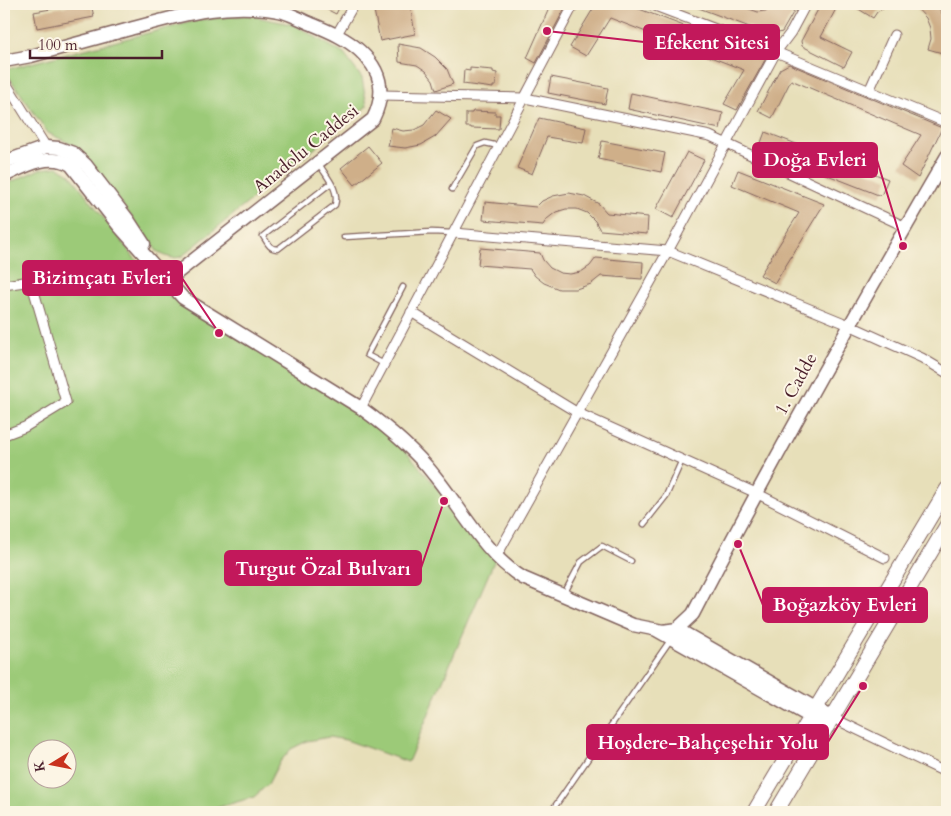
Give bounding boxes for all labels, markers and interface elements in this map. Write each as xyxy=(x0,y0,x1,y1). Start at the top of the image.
callout: Efekent Sitesi xyxy=(644,25,779,59)
scale bar xyxy=(30,28,162,60)
text: Efekent Sitesi xyxy=(655,30,769,56)
text: 100 m xyxy=(38,35,78,55)
street label: Anadolu Caddesi xyxy=(248,99,364,199)
callout: Doğa Evleri xyxy=(753,143,877,177)
text: Doğa Evleri xyxy=(763,147,867,173)
callout: Bizimçatı Evleri xyxy=(23,261,182,295)
text: Bizimçatı Evleri xyxy=(32,265,172,291)
street label: 1. Cadde xyxy=(769,348,823,420)
callout: Turgut Özal Bulvarı xyxy=(225,551,421,585)
text: Turgut Özal Bulvarı xyxy=(235,556,411,582)
callout: Boğazköy Evleri xyxy=(763,588,927,622)
text: Boğazköy Evleri xyxy=(773,592,917,618)
callout: Hoşdere-Bahçeşehir Yolu xyxy=(587,725,828,759)
text: Hoşdere-Bahçeşehir Yolu xyxy=(597,730,819,756)
north arrow xyxy=(28,738,78,788)
text: K xyxy=(29,758,50,773)

